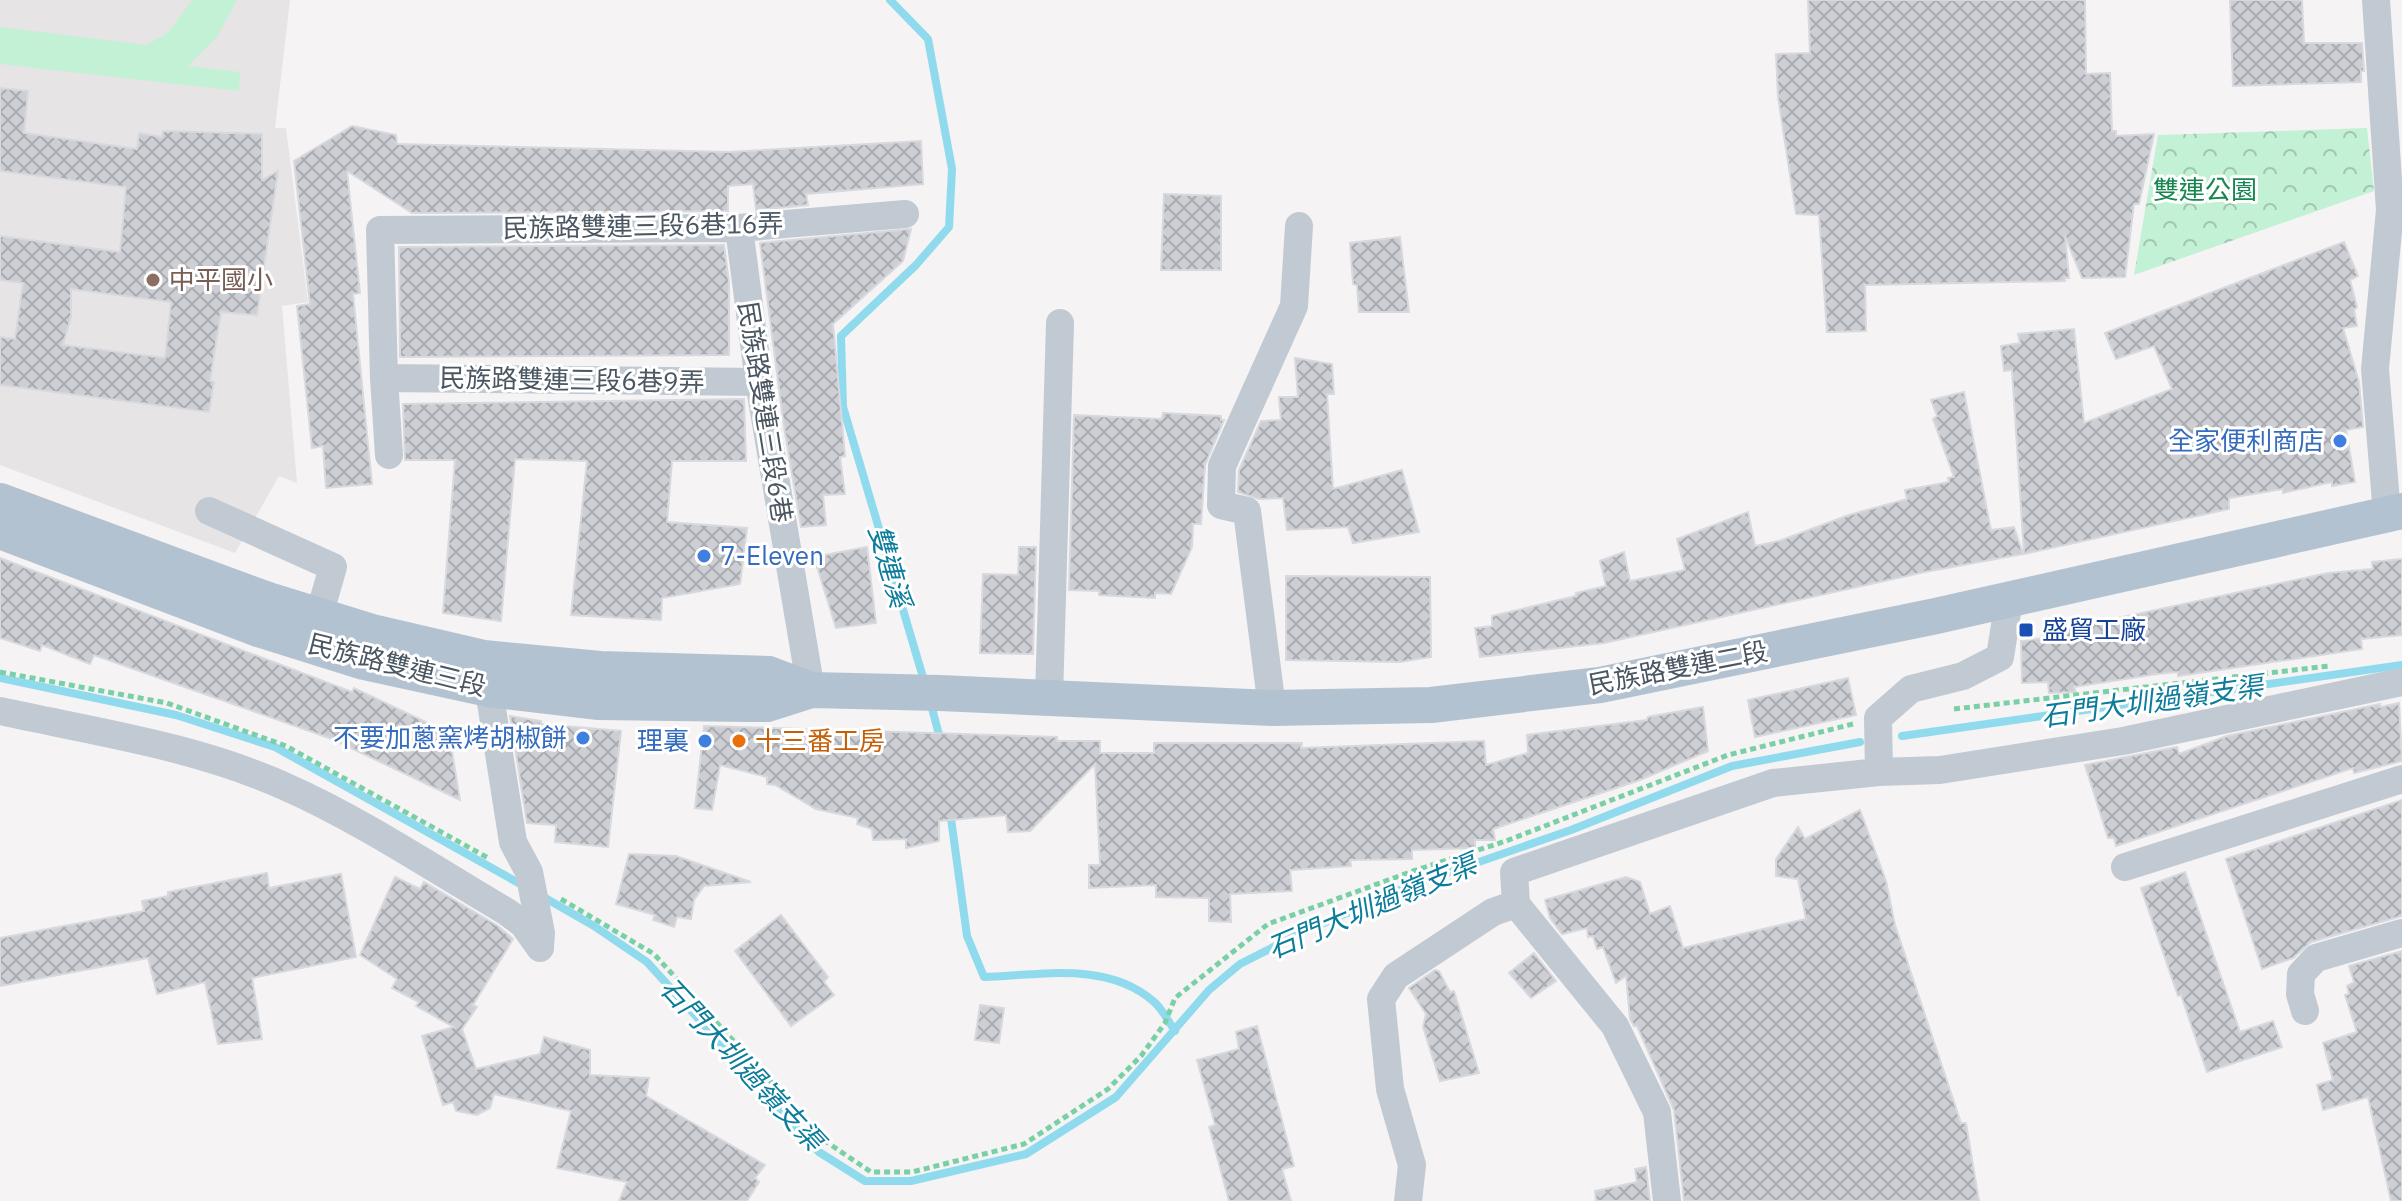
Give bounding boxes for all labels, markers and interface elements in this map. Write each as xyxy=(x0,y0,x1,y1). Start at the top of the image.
park label: 雙連公園 xyxy=(2153,172,2257,206)
street label: 民族路雙連三段6巷16弄 xyxy=(502,206,784,244)
place label: 中平國小 xyxy=(169,262,273,296)
marker: 中平國小 xyxy=(144,271,162,289)
street label: 民族路雙連三段6巷 xyxy=(732,299,800,525)
street label: 民族路雙連三段6巷9弄 xyxy=(439,360,705,398)
place label: 全家便利商店 xyxy=(2168,423,2324,457)
marker: 全家便利商店 xyxy=(2331,432,2349,450)
water label: 雙連溪 xyxy=(861,520,921,615)
place label: 7-Eleven xyxy=(720,538,824,572)
marker: 7-Eleven xyxy=(695,547,713,565)
place label: 盛貿工廠 xyxy=(2042,612,2146,646)
marker: 盛貿工廠 xyxy=(2017,621,2035,639)
street label: 民族路雙連三段 xyxy=(305,626,490,703)
street label: 民族路雙連二段 xyxy=(1585,633,1770,701)
water label: 石門大圳過嶺支渠 xyxy=(2038,666,2269,734)
place label: 不要加蔥窯烤胡椒餅 xyxy=(333,720,567,754)
place label: 理裏 xyxy=(637,723,689,757)
place label: 十三番工房 xyxy=(755,723,885,757)
marker: 不要加蔥窯烤胡椒餅 xyxy=(574,729,592,747)
marker: 理裏 xyxy=(696,732,714,750)
marker: 十三番工房 xyxy=(730,732,748,750)
water label: 石門大圳過嶺支渠 xyxy=(1261,843,1486,966)
water label: 石門大圳過嶺支渠 xyxy=(652,969,835,1161)

